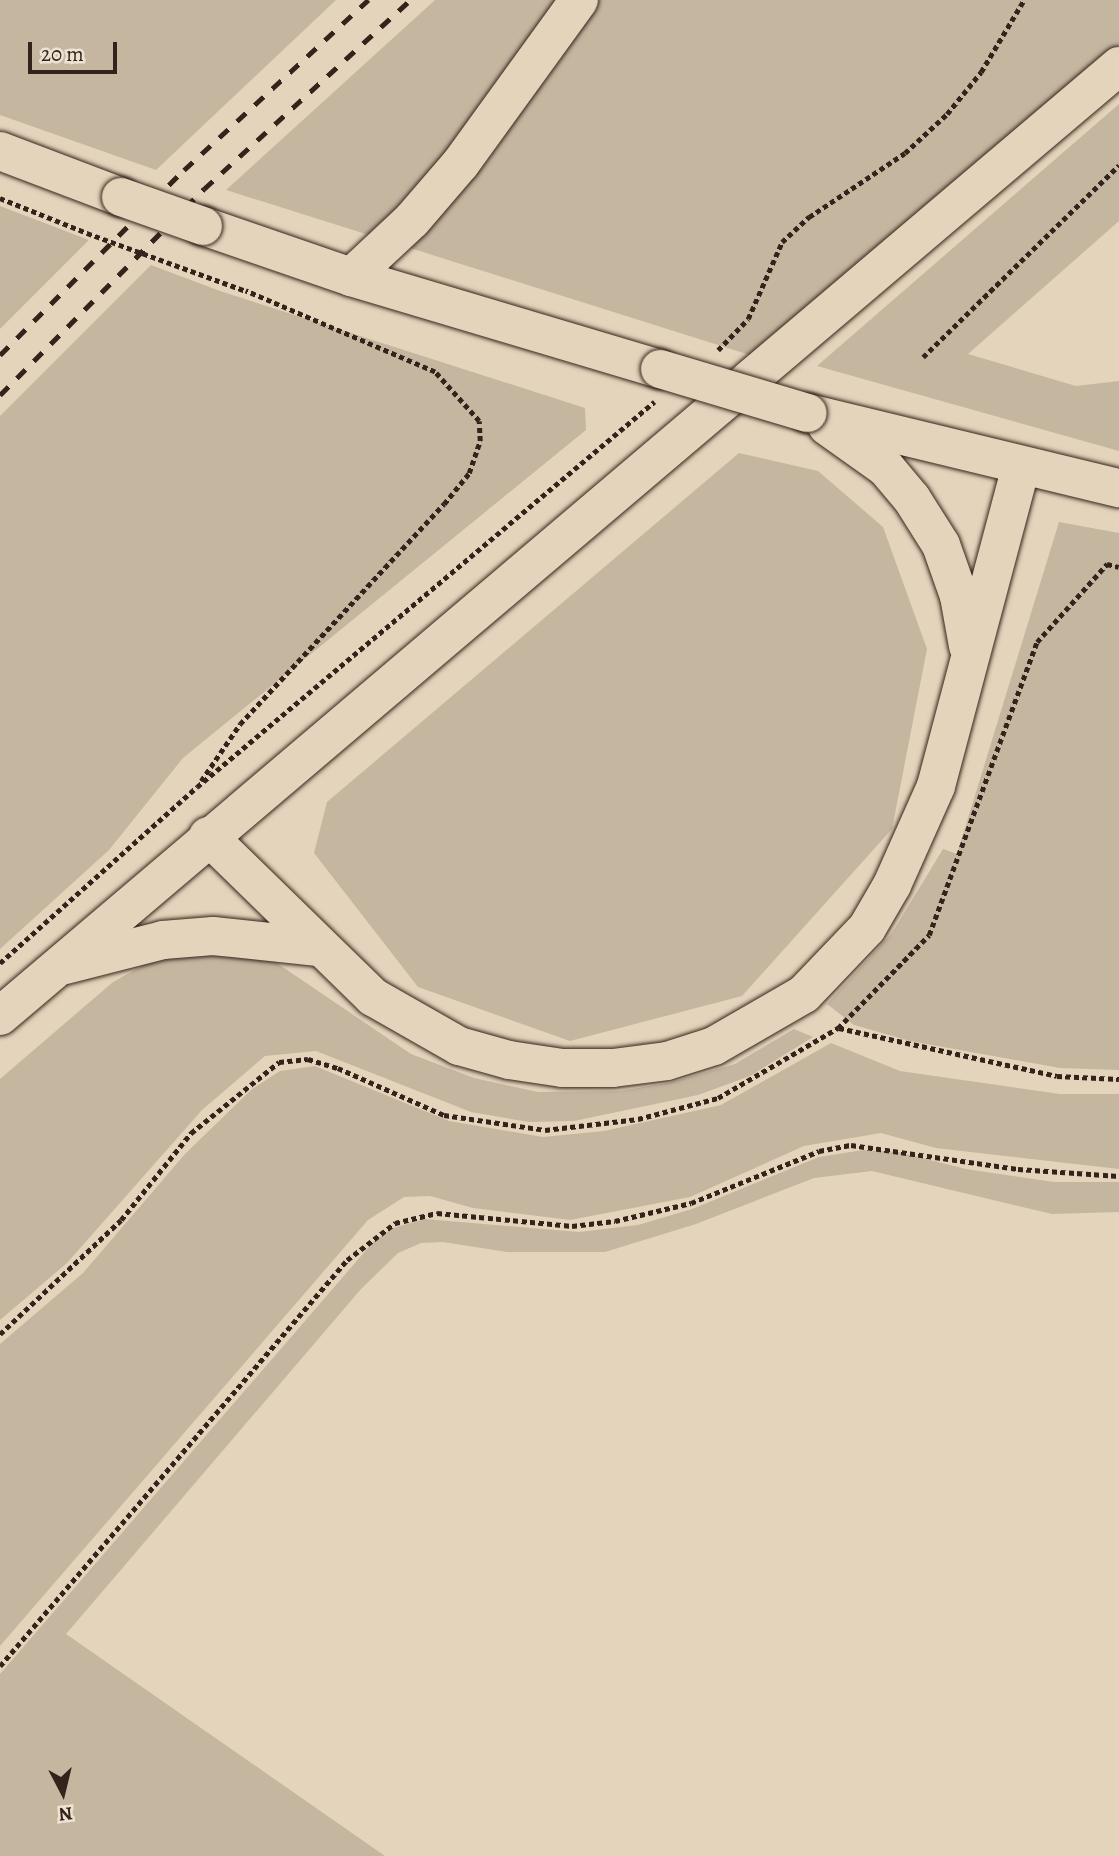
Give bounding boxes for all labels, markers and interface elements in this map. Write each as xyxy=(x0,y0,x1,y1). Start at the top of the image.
scale bar xyxy=(32,28,121,72)
text: 20 m xyxy=(41,40,84,68)
north arrow xyxy=(28,1758,98,1828)
text: N xyxy=(57,1800,74,1828)

